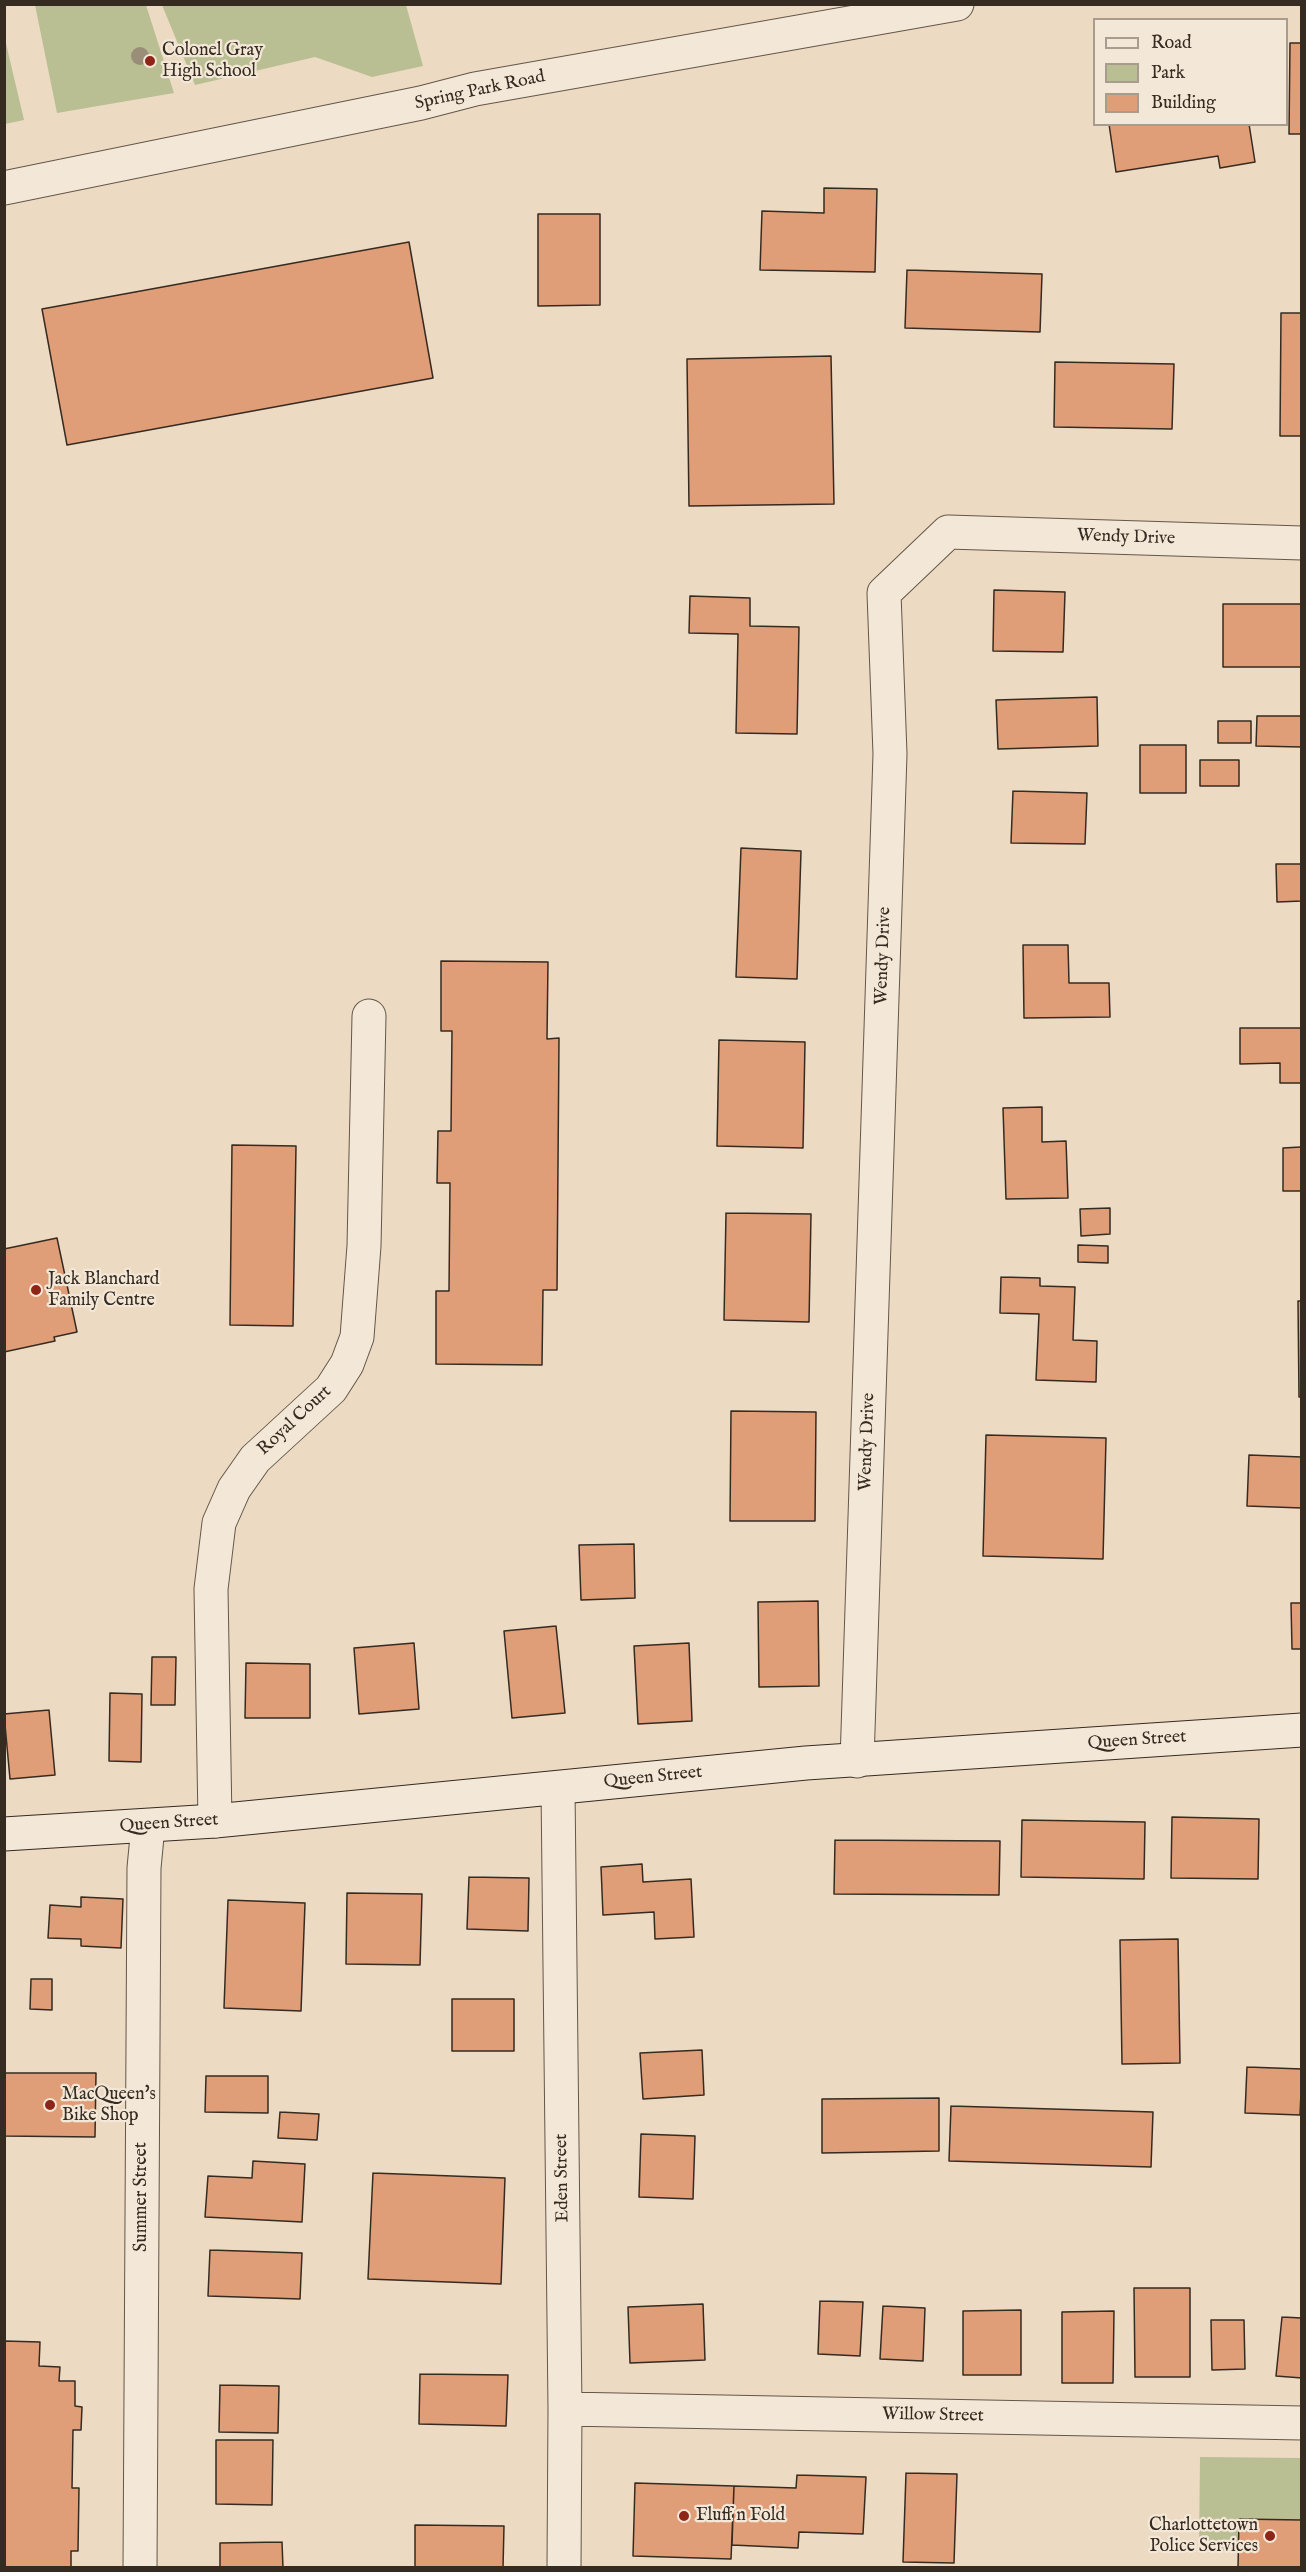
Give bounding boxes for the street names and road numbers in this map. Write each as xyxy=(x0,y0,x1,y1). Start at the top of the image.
street label: Spring Park Road xyxy=(413,67,547,115)
street label: Wendy Drive xyxy=(1076,525,1176,551)
street label: Wendy Drive xyxy=(871,906,897,1006)
street label: Royal Court xyxy=(254,1381,336,1461)
street label: Wendy Drive xyxy=(855,1392,881,1492)
street label: Queen Street xyxy=(1087,1727,1187,1755)
street label: Queen Street xyxy=(603,1762,703,1794)
street label: Queen Street xyxy=(119,1810,219,1838)
street label: Eden Street xyxy=(551,2134,575,2222)
street label: Summer Street xyxy=(131,2142,153,2252)
street label: Willow Street xyxy=(882,2404,984,2428)

